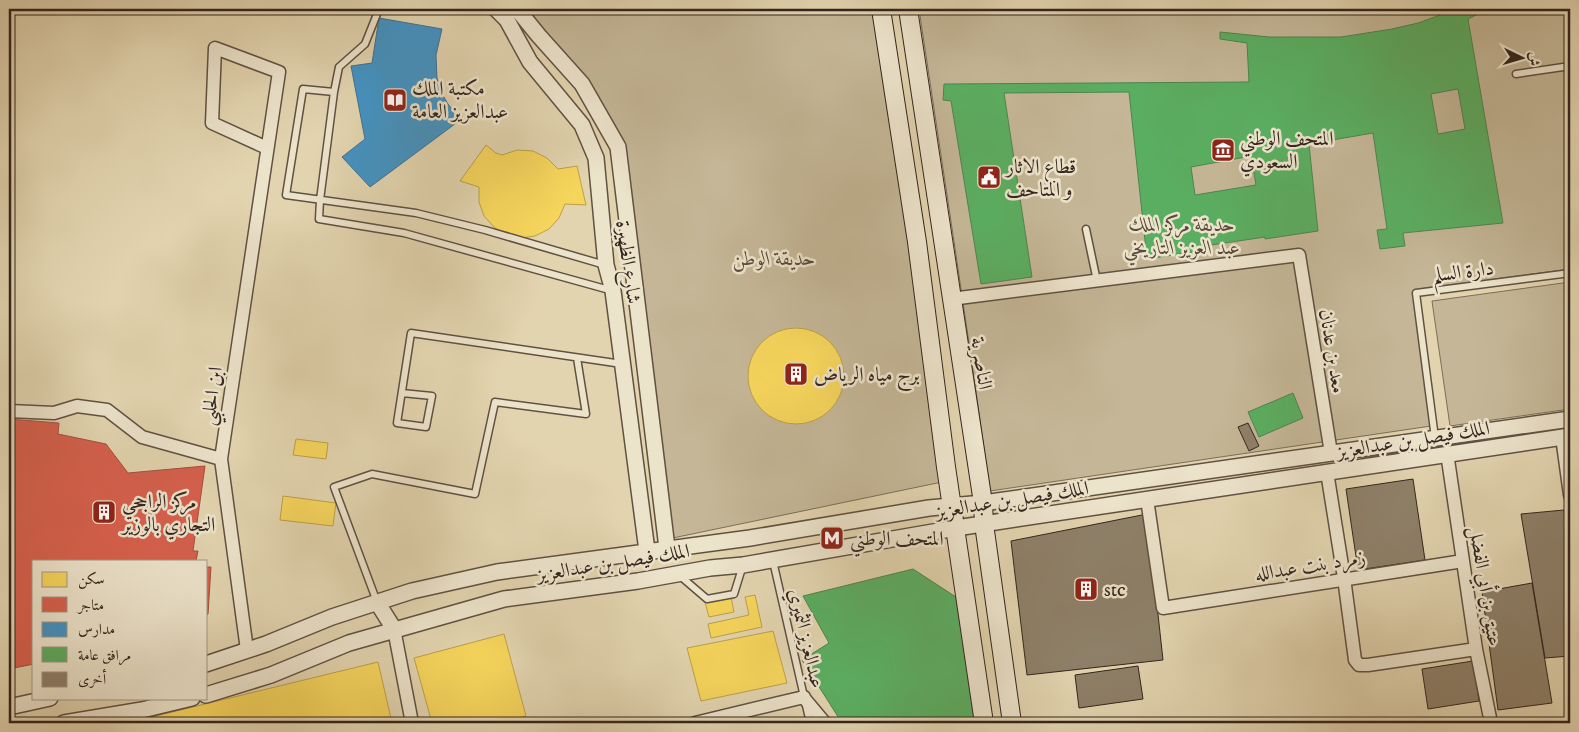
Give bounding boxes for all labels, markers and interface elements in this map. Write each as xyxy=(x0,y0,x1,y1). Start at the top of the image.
north arrow xyxy=(1496,32,1546,82)
text: ش xyxy=(1524,51,1544,67)
place label: مكتبة الملك عبدالعزيز العامة xyxy=(412,77,508,125)
library icon: مكتبة الملك عبدالعزيز العامة xyxy=(382,87,408,113)
place label: المتحف الوطني السعودي xyxy=(1240,127,1334,177)
museum icon: المتحف الوطني السعودي xyxy=(1210,137,1236,163)
place label: قطاع الاثار و المتاحف xyxy=(1004,155,1076,203)
public building icon: قطاع الاثار و المتاحف xyxy=(976,164,1002,190)
park label: حديقة مركز الملك عبد العزيز التاريخي xyxy=(1123,213,1241,266)
street label: شارع الظهيرة xyxy=(605,219,646,306)
park label: حديقة الوطن xyxy=(732,247,816,272)
street label: دارة السلم xyxy=(1431,256,1496,296)
street label: معد بن عدنان xyxy=(1313,307,1351,395)
street label: الناصرية xyxy=(964,335,997,391)
building icon: برج مياه الرياض xyxy=(783,361,809,387)
place label: برج مياه الرياض xyxy=(814,363,920,392)
street label: ابن الحلبي xyxy=(196,365,234,428)
street label: الملك فيصل بن عبدالعزيز xyxy=(1333,416,1492,466)
street label: الملك فيصل بن عبدالعزيز xyxy=(932,476,1091,526)
place label: مركز الراجحي التجاري بالوزير xyxy=(120,490,215,540)
building icon: مركز الراجحي التجاري بالوزير xyxy=(91,499,117,525)
street label: عتيق بن أبي الفضل xyxy=(1461,524,1509,648)
metro station icon: المتحف الوطني xyxy=(819,525,845,551)
place label: المتحف الوطني xyxy=(850,527,944,557)
street label: الملك فيصل بن عبدالعزيز xyxy=(533,539,692,589)
street label: زمرد بنت عبدالله xyxy=(1253,545,1368,588)
legend xyxy=(32,560,208,700)
text: سكن xyxy=(78,570,105,589)
building icon: stc xyxy=(1073,576,1099,602)
place label: stc xyxy=(1104,578,1126,603)
street label: عبدالعزيز الثميري xyxy=(780,586,829,691)
text: متاجر xyxy=(76,596,104,615)
text: مدارس xyxy=(78,620,115,639)
text: مرافق عامة xyxy=(78,646,131,666)
text: أخرى xyxy=(78,668,107,689)

